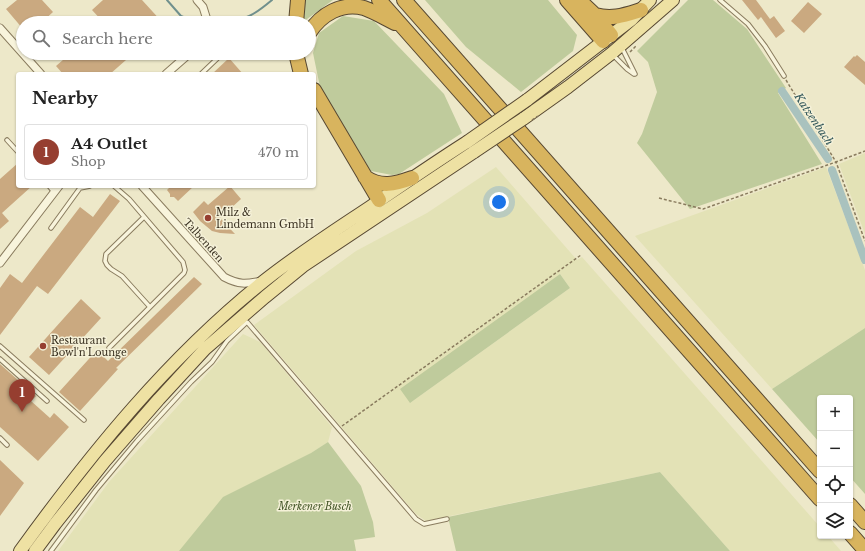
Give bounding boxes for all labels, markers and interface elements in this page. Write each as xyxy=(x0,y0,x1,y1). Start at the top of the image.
search box xyxy=(16,16,316,60)
icon: search xyxy=(30,27,52,49)
text: Search here xyxy=(62,29,153,48)
text: Nearby xyxy=(32,88,98,109)
water label: Katzenbach xyxy=(791,89,837,148)
text: A4 Outlet xyxy=(71,134,147,153)
text: 1 xyxy=(43,144,49,161)
text: 470 m xyxy=(258,144,299,161)
text: Shop xyxy=(71,153,106,170)
your location xyxy=(489,192,509,212)
place label: Milz & Lindemann GmbH xyxy=(216,206,314,231)
marker: Milz & Lindemann GmbH xyxy=(203,213,213,223)
street label: Talbenden xyxy=(181,216,227,265)
place label: Restaurant Bowl'n'Lounge xyxy=(51,334,127,359)
marker: Restaurant Bowl'n'Lounge xyxy=(38,341,48,351)
pin: 1 xyxy=(9,379,35,412)
map controls xyxy=(817,395,853,539)
button: + xyxy=(817,395,853,431)
button: − xyxy=(817,431,853,467)
button: locate xyxy=(817,467,853,503)
park label: Merkener Busch xyxy=(277,500,352,513)
button: layers xyxy=(817,503,853,539)

